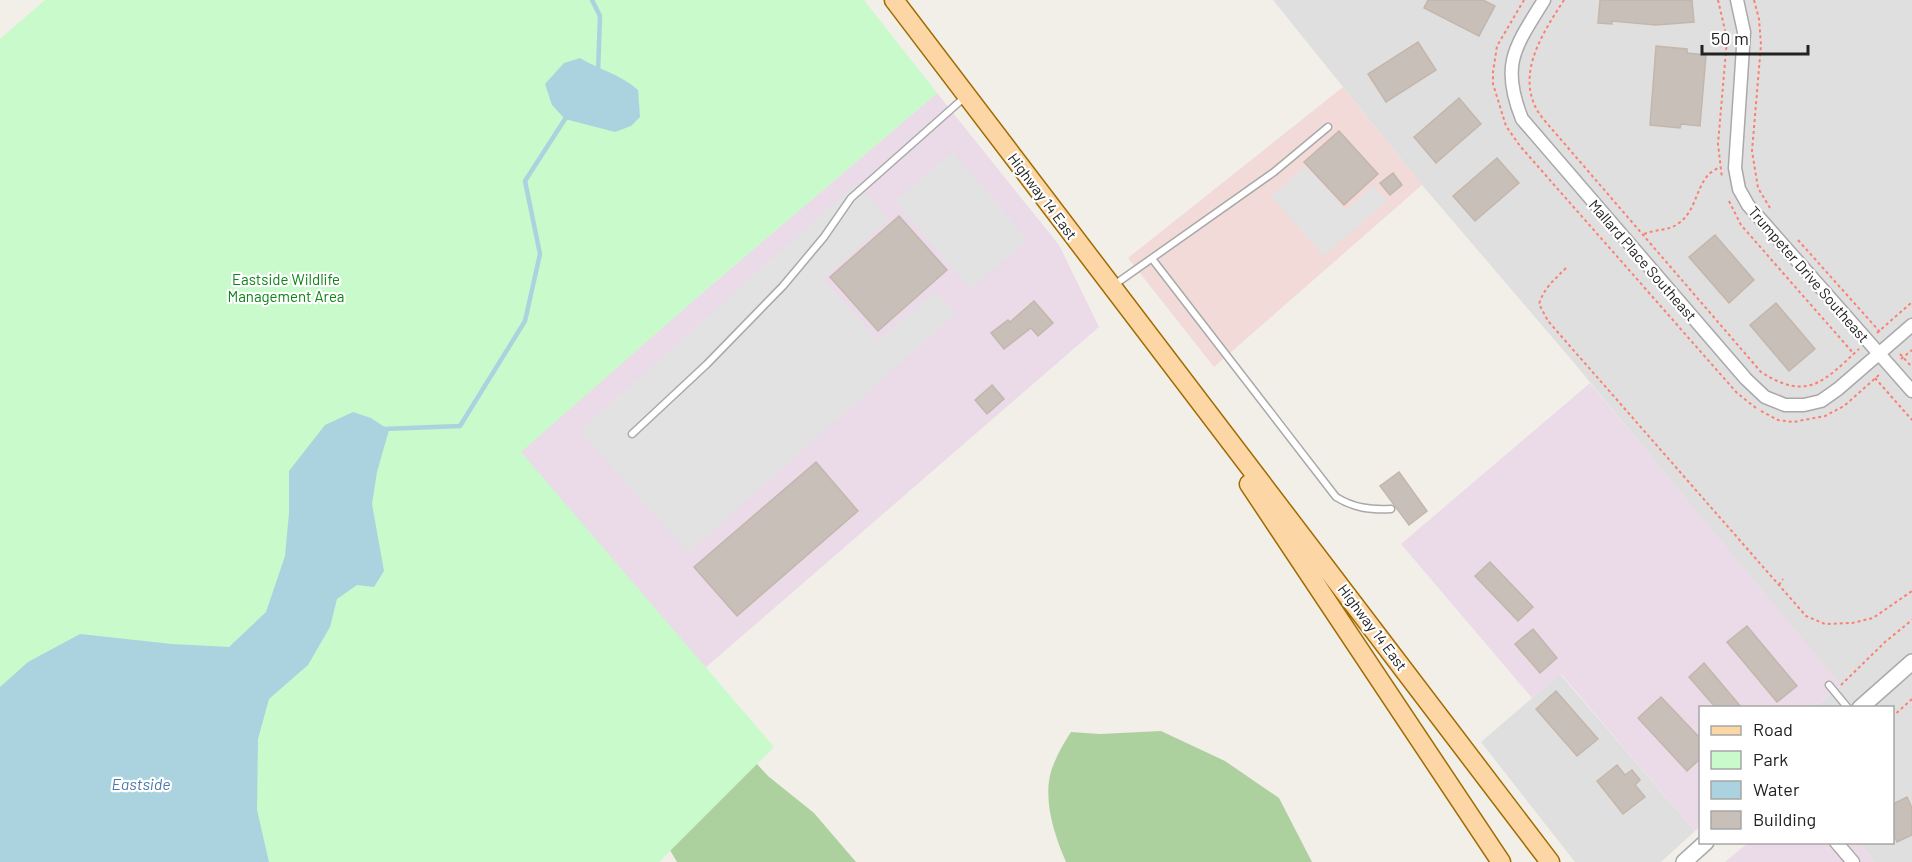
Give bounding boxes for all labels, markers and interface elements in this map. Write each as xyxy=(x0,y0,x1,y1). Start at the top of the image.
scale bar xyxy=(1702,18,1808,56)
text: 50 m xyxy=(1711,27,1749,49)
street label: Highway 14 East xyxy=(1005,149,1081,243)
street label: Mallard Place Southeast xyxy=(1585,196,1701,324)
street label: Trumpeter Drive Southeast xyxy=(1745,202,1873,346)
park label: Eastside Wildlife Management Area xyxy=(227,270,345,305)
street label: Highway 14 East xyxy=(1335,580,1411,674)
legend xyxy=(1699,706,1894,844)
text: Road xyxy=(1753,718,1793,740)
text: Park xyxy=(1753,748,1788,770)
water label: Eastside xyxy=(111,774,171,793)
text: Water xyxy=(1753,778,1800,800)
text: Building xyxy=(1753,808,1816,830)

